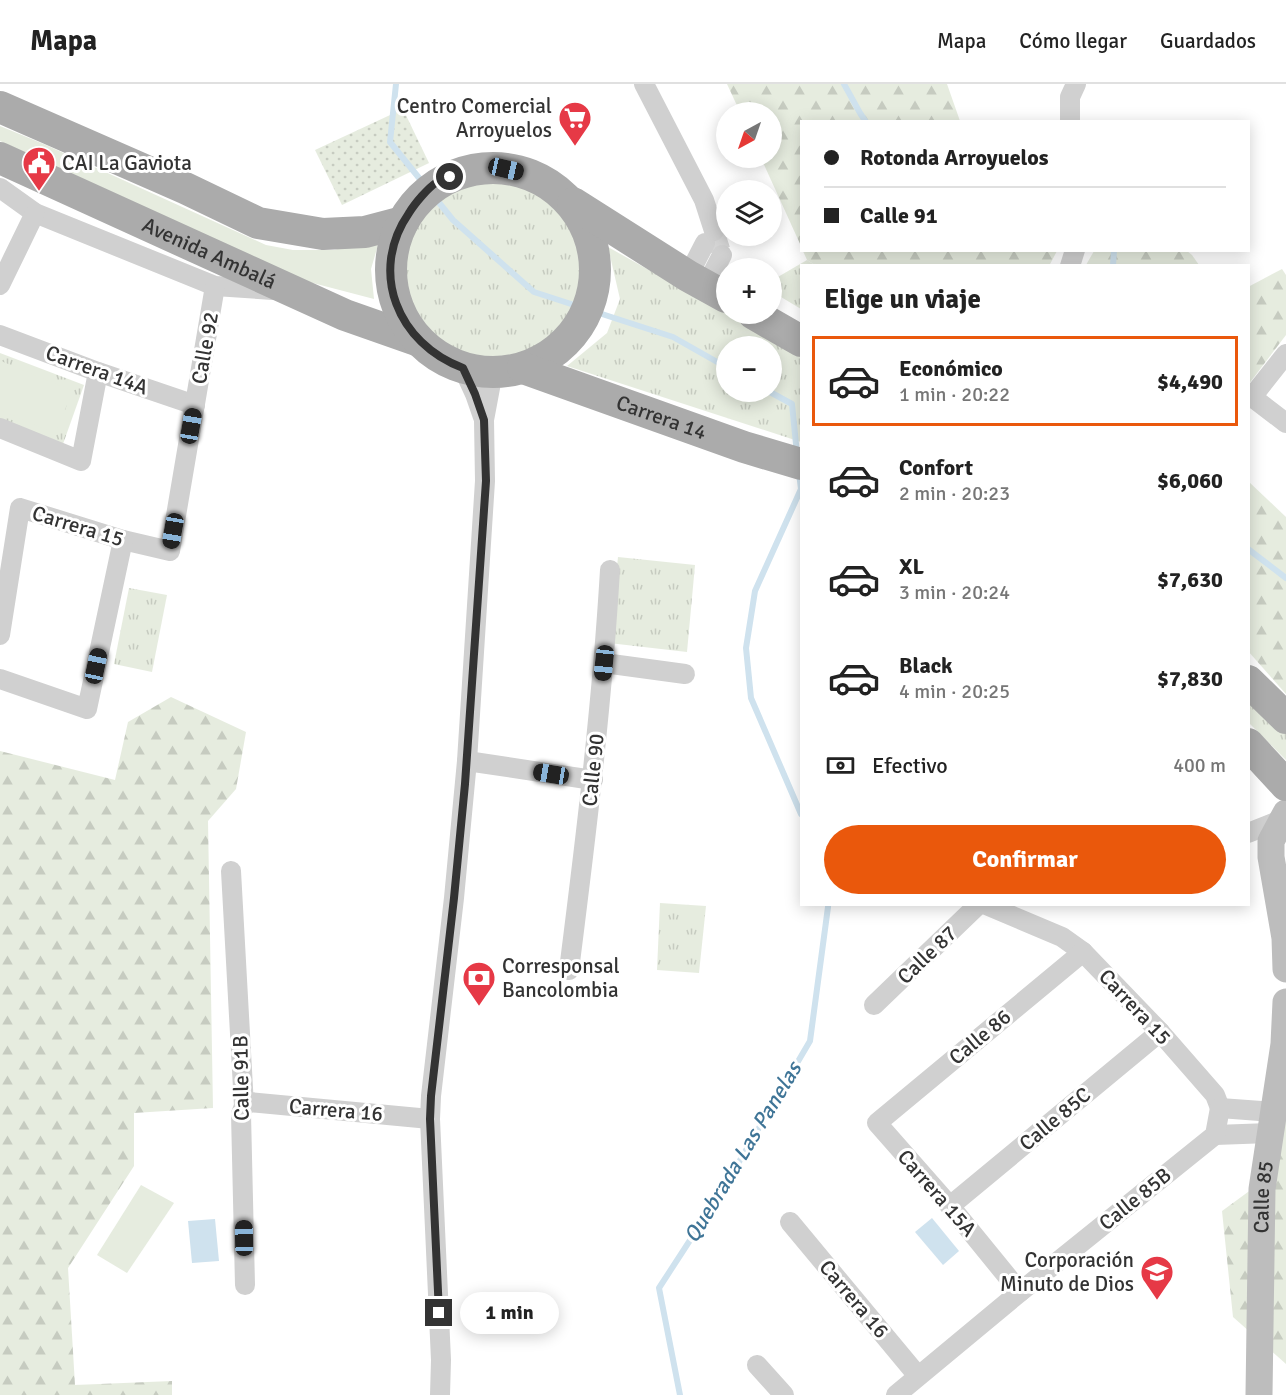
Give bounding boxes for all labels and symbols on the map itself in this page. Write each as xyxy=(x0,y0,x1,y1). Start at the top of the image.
place label: Centro Comercial Arroyuelos xyxy=(397,93,552,143)
supermarket icon: Centro Comercial Arroyuelos xyxy=(557,100,593,147)
north arrow xyxy=(716,102,782,168)
public building icon: CAI La Gaviota xyxy=(21,145,57,192)
place label: CAI La Gaviota xyxy=(62,150,192,176)
car xyxy=(486,156,526,182)
route start xyxy=(436,163,463,190)
street label: Avenida Ambalá xyxy=(138,212,280,295)
street label: Calle 92 xyxy=(186,310,224,386)
street label: Carrera 14A xyxy=(42,339,152,401)
street label: Carrera 14 xyxy=(613,389,710,446)
car xyxy=(179,407,203,445)
street label: Carrera 15 xyxy=(29,500,127,552)
car xyxy=(161,512,185,550)
car xyxy=(593,644,615,682)
car xyxy=(83,647,109,685)
street label: Calle 90 xyxy=(576,732,610,808)
car xyxy=(532,762,570,786)
street label: Calle 87 xyxy=(892,920,962,990)
place label: Corresponsal Bancolombia xyxy=(502,953,620,1003)
bank icon: Corresponsal Bancolombia xyxy=(461,960,497,1007)
street label: Carrera 15 xyxy=(1093,964,1177,1050)
street label: Calle 86 xyxy=(944,1004,1016,1070)
street label: Calle 91B xyxy=(227,1035,255,1121)
water label: Quebrada Las Panelas xyxy=(678,1055,808,1247)
street label: Calle 85C xyxy=(1014,1082,1096,1156)
street label: Carrera 16 xyxy=(288,1093,384,1127)
street label: Carrera 15A xyxy=(892,1144,982,1242)
street label: Calle 85 xyxy=(1248,1159,1279,1234)
street label: Calle 85B xyxy=(1094,1162,1176,1236)
car xyxy=(235,1220,253,1256)
place label: Corporación Minuto de Dios xyxy=(1000,1247,1134,1297)
school or university icon: Corporación Minuto de Dios xyxy=(1139,1254,1175,1301)
street label: Carrera 16 xyxy=(814,1255,894,1343)
callout: 1 min xyxy=(460,1292,559,1334)
route end xyxy=(425,1299,452,1326)

